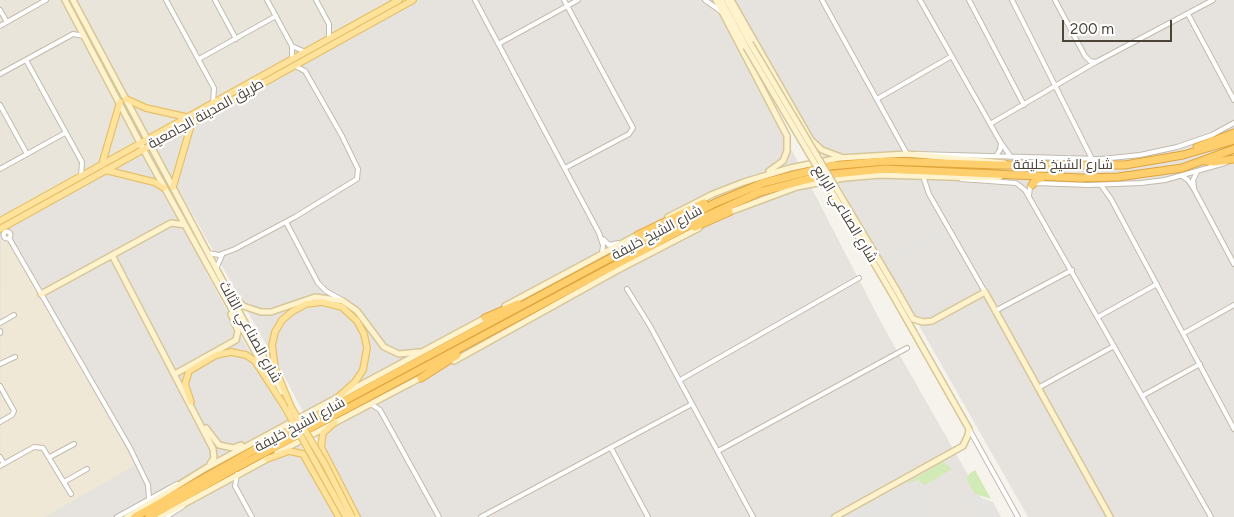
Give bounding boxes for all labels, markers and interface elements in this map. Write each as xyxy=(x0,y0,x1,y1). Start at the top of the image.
scale bar xyxy=(1064,10,1174,42)
text: 200 m xyxy=(1070,20,1114,38)
street label: طريق المدينة الجامعية xyxy=(145,75,267,153)
street label: شارع الشيخ خليفة xyxy=(1013,157,1113,173)
street label: شارع الصناعي الرابع xyxy=(809,162,881,266)
street label: شارع الشيخ خليفة xyxy=(609,202,705,264)
street label: شارع الصناعي الثالث xyxy=(215,278,285,386)
street label: شارع الشيخ خليفة xyxy=(252,394,348,456)

